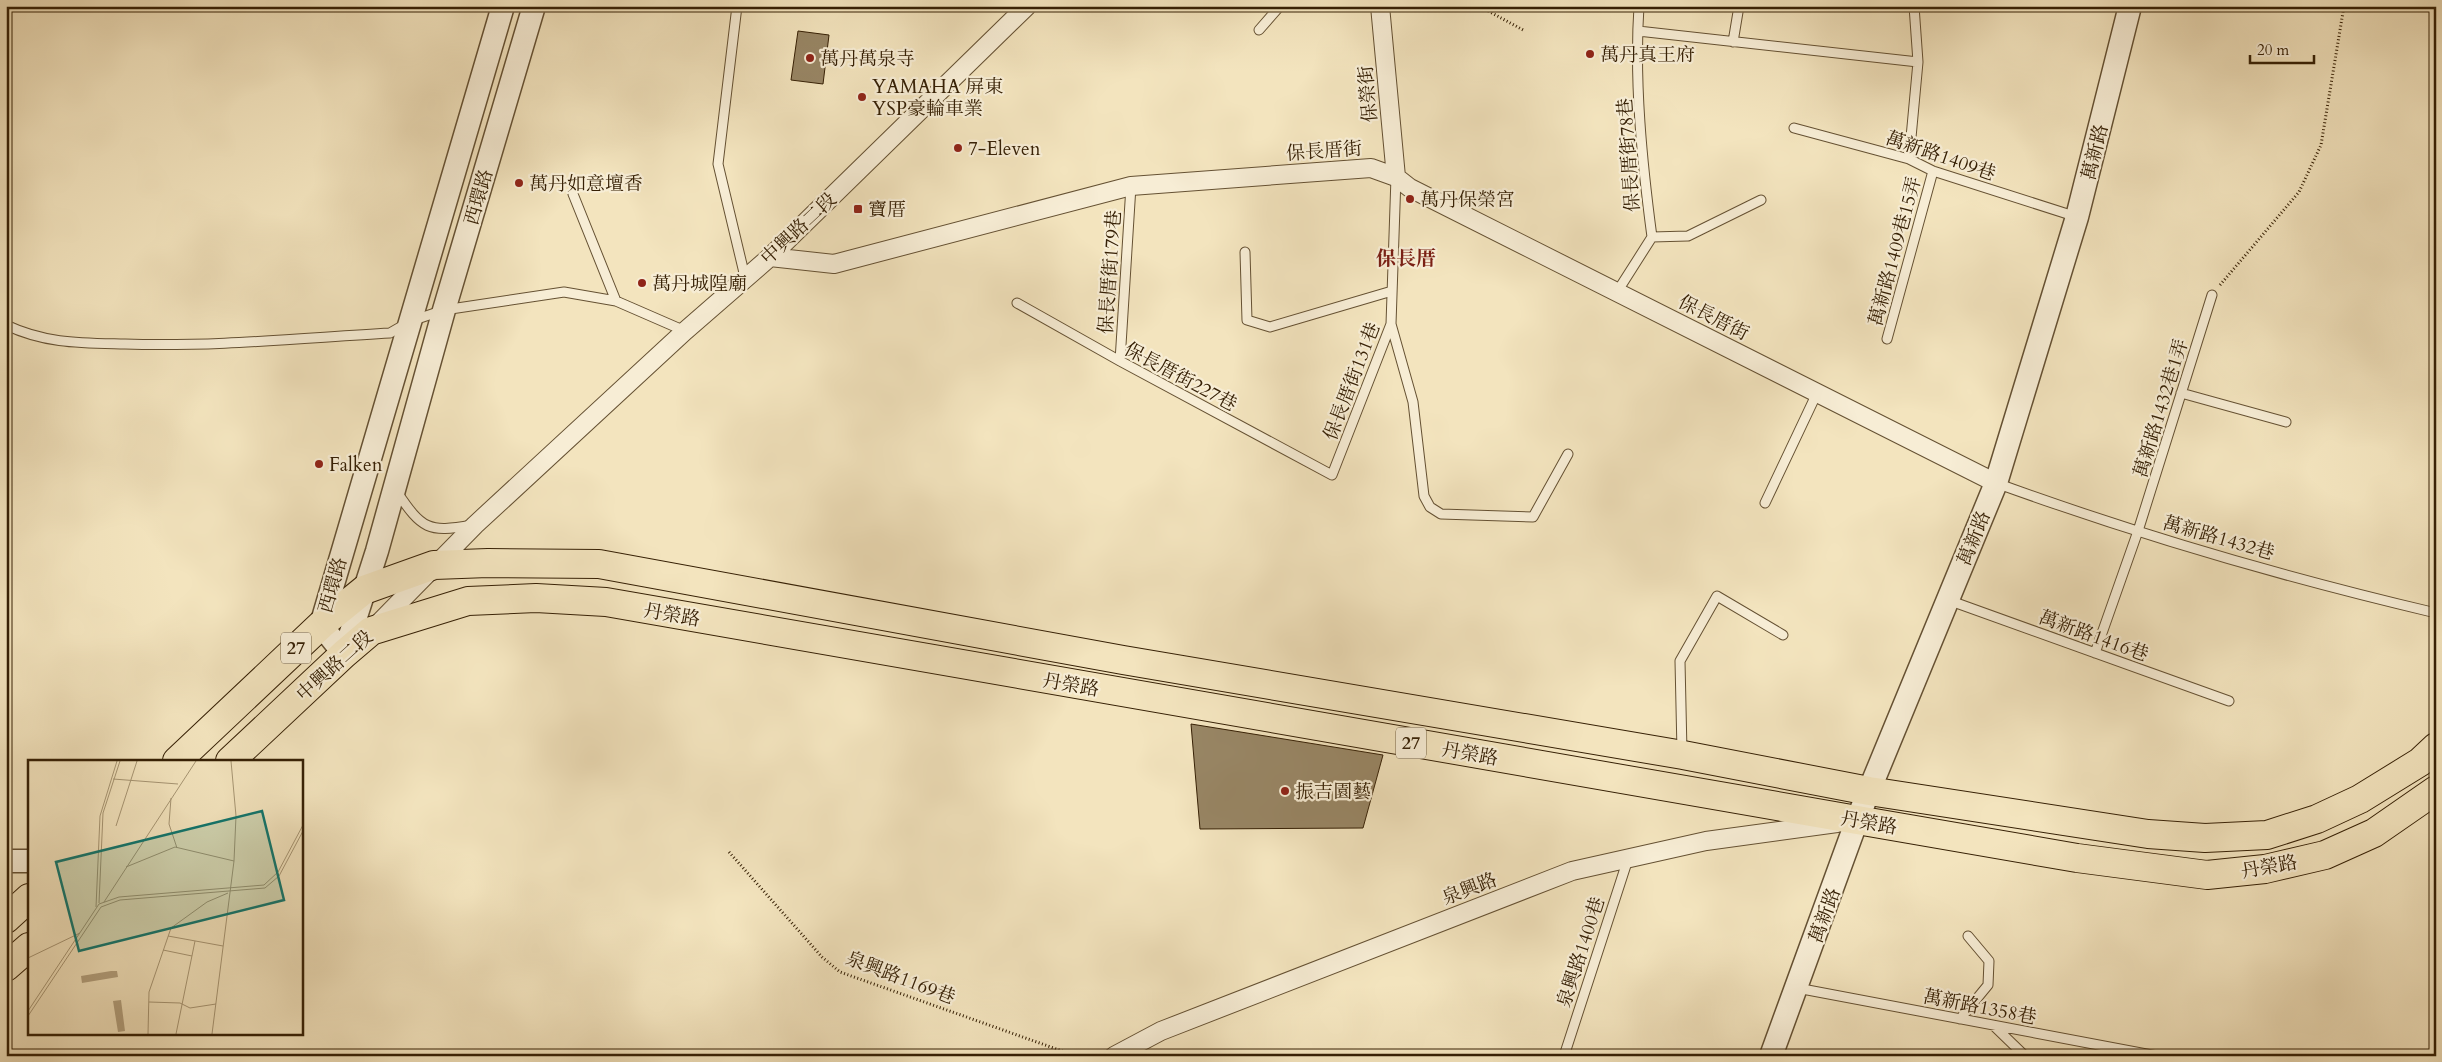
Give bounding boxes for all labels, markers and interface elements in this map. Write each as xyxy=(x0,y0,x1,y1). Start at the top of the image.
scale bar xyxy=(2250,32,2313,64)
text: 20 m xyxy=(2257,40,2289,60)
place label: 萬丹真王府 xyxy=(1600,42,1695,68)
place label: 萬丹萬泉寺 xyxy=(820,46,915,72)
marker: 萬丹真王府 xyxy=(1584,48,1596,60)
marker: 萬丹萬泉寺 xyxy=(804,52,816,64)
street label: 保榮街 xyxy=(1353,64,1383,123)
place label: YAMAHA 屏東 YSP豪輪車業 xyxy=(872,74,1004,122)
marker: YAMAHA 屏東 YSP豪輪車業 xyxy=(856,91,868,103)
street label: 保長厝街78巷 xyxy=(1612,97,1646,213)
street label: 萬新路 xyxy=(2075,121,2114,183)
street label: 萬新路1409巷 xyxy=(1882,125,1999,187)
street label: 保長厝街 xyxy=(1285,135,1363,167)
place label: 7-Eleven xyxy=(968,136,1041,162)
marker: 7-Eleven xyxy=(952,142,964,154)
street label: 西環路 xyxy=(459,166,499,228)
place label: 萬丹如意壇香 xyxy=(529,171,643,197)
street label: 萬新路1409巷15弄 xyxy=(1863,174,1927,329)
marker: 萬丹如意壇香 xyxy=(513,177,525,189)
street label: 中興路二段 xyxy=(755,187,842,271)
place label: 萬丹保榮宮 xyxy=(1420,187,1515,213)
marker: 萬丹保榮宮 xyxy=(1404,193,1416,205)
place label: 寶厝 xyxy=(868,197,906,223)
marker: 寶厝 xyxy=(852,203,864,215)
street label: 保長厝街179巷 xyxy=(1093,209,1127,335)
district label: 保長厝 xyxy=(1376,245,1436,272)
place label: 萬丹城隍廟 xyxy=(652,271,747,297)
marker: 萬丹城隍廟 xyxy=(636,277,648,289)
street label: 保長厝街 xyxy=(1674,289,1753,347)
street label: 保長厝街131巷 xyxy=(1318,319,1386,444)
street label: 保長厝街227巷 xyxy=(1120,336,1241,418)
street label: 萬新路1432巷1弄 xyxy=(2128,336,2194,481)
place label: Falken xyxy=(329,452,383,478)
marker: Falken xyxy=(313,458,325,470)
street label: 萬新路 xyxy=(1951,507,1997,570)
street label: 萬新路1432巷 xyxy=(2160,510,2278,566)
street label: 西環路 xyxy=(313,554,353,616)
street label: 丹榮路 xyxy=(641,597,702,633)
street label: 萬新路1416巷 xyxy=(2035,604,2152,668)
street label: 中興路二段 xyxy=(291,624,379,707)
road number: 27 xyxy=(281,632,311,664)
street label: 丹榮路 xyxy=(1040,667,1101,703)
road number: 27 xyxy=(1396,728,1426,758)
street label: 丹榮路 xyxy=(1439,736,1500,772)
inset map xyxy=(28,760,302,1034)
place label: 振吉園藝 xyxy=(1295,779,1371,805)
marker: 振吉園藝 xyxy=(1279,785,1291,797)
street label: 丹榮路 xyxy=(1838,805,1899,841)
street label: 丹榮路 xyxy=(2239,849,2300,885)
street label: 泉興路 xyxy=(1438,867,1501,911)
street label: 萬新路 xyxy=(1803,884,1847,947)
street label: 泉興路1400巷 xyxy=(1551,894,1611,1011)
street label: 泉興路1169巷 xyxy=(842,945,959,1011)
street label: 萬新路1358巷 xyxy=(1921,983,2039,1031)

